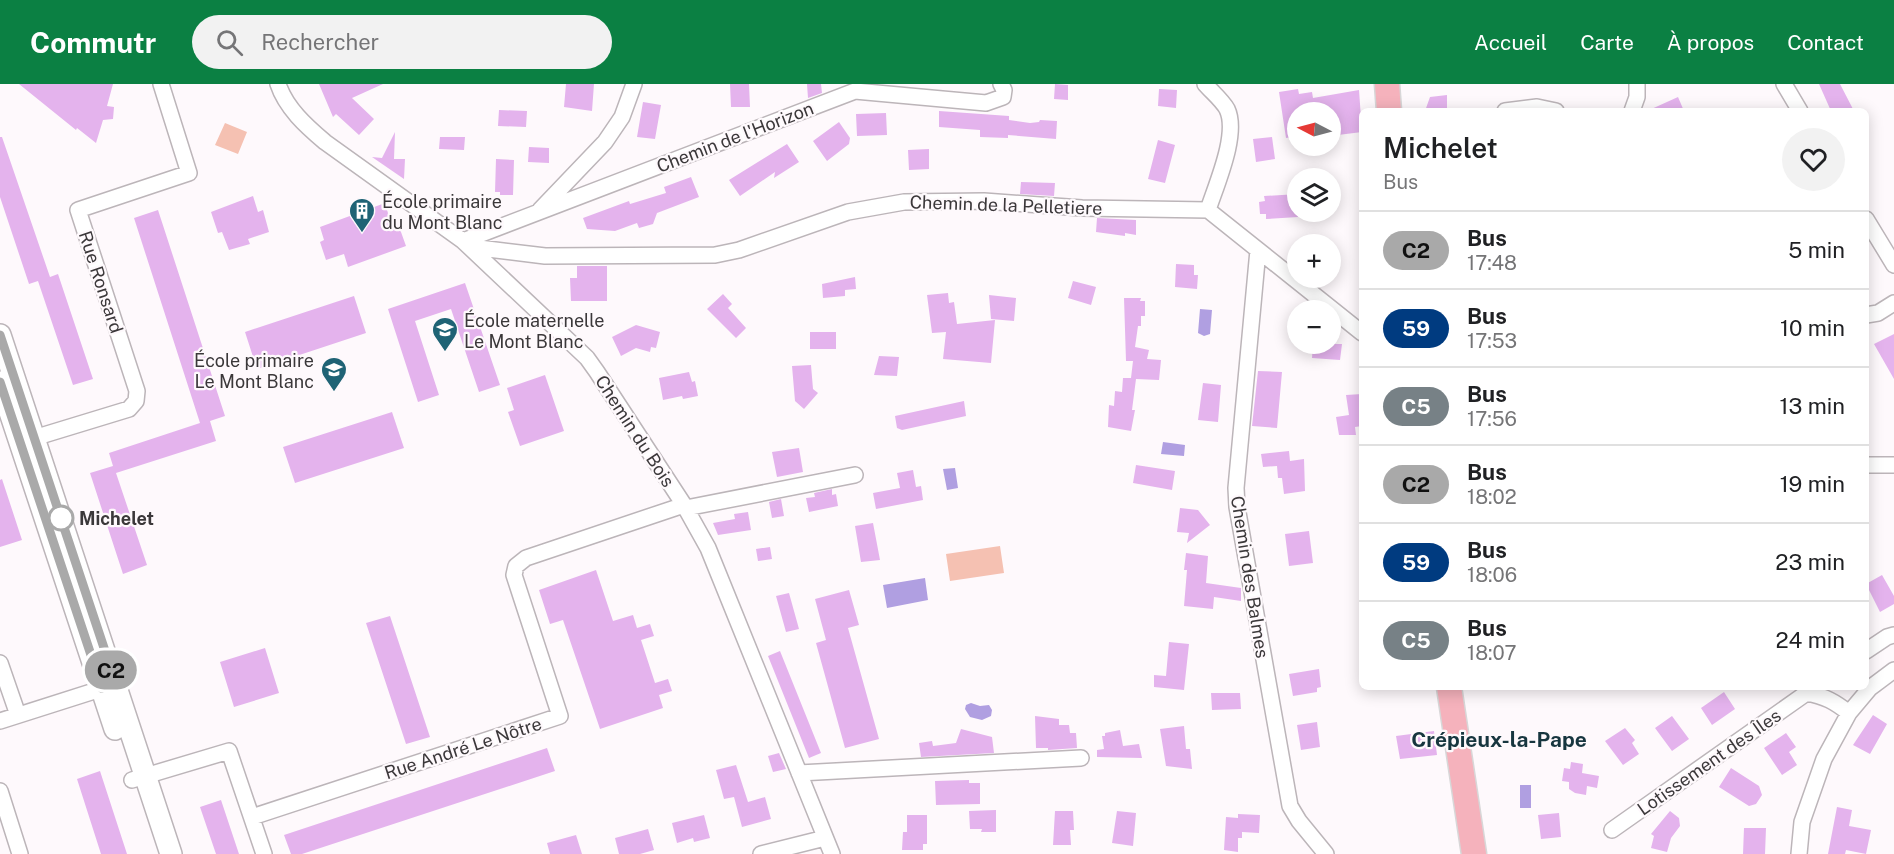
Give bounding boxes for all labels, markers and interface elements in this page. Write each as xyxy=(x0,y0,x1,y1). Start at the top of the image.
search box xyxy=(192,15,612,69)
text: Commutr xyxy=(30,26,156,59)
icon: search xyxy=(213,26,246,59)
text: Rechercher xyxy=(261,29,379,55)
text: Accueil xyxy=(1474,30,1547,55)
text: Carte xyxy=(1580,30,1634,55)
text: À propos xyxy=(1667,30,1754,55)
text: Contact xyxy=(1787,30,1864,55)
street label: Chemin de l'Horizon xyxy=(654,97,816,177)
north arrow xyxy=(1287,102,1341,156)
map controls xyxy=(1287,102,1341,354)
button: heart xyxy=(1782,128,1845,191)
text: Michelet xyxy=(1383,131,1498,164)
button: layers xyxy=(1287,168,1341,222)
text: Bus xyxy=(1383,170,1418,194)
place label: École primaire du Mont Blanc xyxy=(382,190,503,233)
street label: Chemin de la Pelletiere xyxy=(909,191,1103,219)
building icon: École primaire du Mont Blanc xyxy=(347,196,377,234)
text: Bus xyxy=(1467,225,1507,251)
street label: Rue Ronsard xyxy=(75,228,127,336)
button: + xyxy=(1287,234,1341,288)
text: 5 min xyxy=(1788,237,1845,263)
text: C2 xyxy=(1402,238,1430,263)
text: 17:48 xyxy=(1467,251,1517,275)
button: − xyxy=(1287,300,1341,354)
text: Bus xyxy=(1467,303,1507,329)
place label: École maternelle Le Mont Blanc xyxy=(464,309,604,352)
school or university icon: École maternelle Le Mont Blanc xyxy=(430,315,460,353)
text: 10 min xyxy=(1780,315,1845,341)
text: 59 xyxy=(1402,316,1430,341)
text: 17:53 xyxy=(1467,329,1517,353)
place label: École primaire Le Mont Blanc xyxy=(194,349,314,392)
school or university icon: École primaire Le Mont Blanc xyxy=(319,355,349,393)
street label: Chemin du Bois xyxy=(591,371,679,491)
text: Bus xyxy=(1467,381,1507,407)
text: 13 min xyxy=(1780,393,1845,419)
text: C5 xyxy=(1401,394,1431,419)
text: 17:56 xyxy=(1467,407,1517,431)
text: Bus xyxy=(1467,459,1507,485)
text: 19 min xyxy=(1780,471,1845,497)
text: C2 xyxy=(1402,472,1430,497)
text: 18:02 xyxy=(1467,485,1517,509)
street label: Chemin des Balmes xyxy=(1227,494,1273,660)
marker: Michelet xyxy=(48,505,74,531)
place label: Michelet xyxy=(79,508,154,529)
text: Bus xyxy=(1467,537,1507,563)
text: 23 min xyxy=(1775,549,1845,575)
text: 59 xyxy=(1402,550,1430,575)
text: 18:06 xyxy=(1467,563,1517,587)
text: Bus xyxy=(1467,615,1507,641)
text: 24 min xyxy=(1775,627,1845,653)
text: C5 xyxy=(1401,628,1431,653)
text: 18:07 xyxy=(1467,641,1516,665)
line badge: C2 xyxy=(84,650,138,690)
text: C2 xyxy=(97,658,125,683)
street label: Lotissement des Îles xyxy=(1633,705,1785,819)
street label: Rue André Le Nôtre xyxy=(382,713,544,783)
district label: Crépieux-la-Pape xyxy=(1411,727,1587,752)

